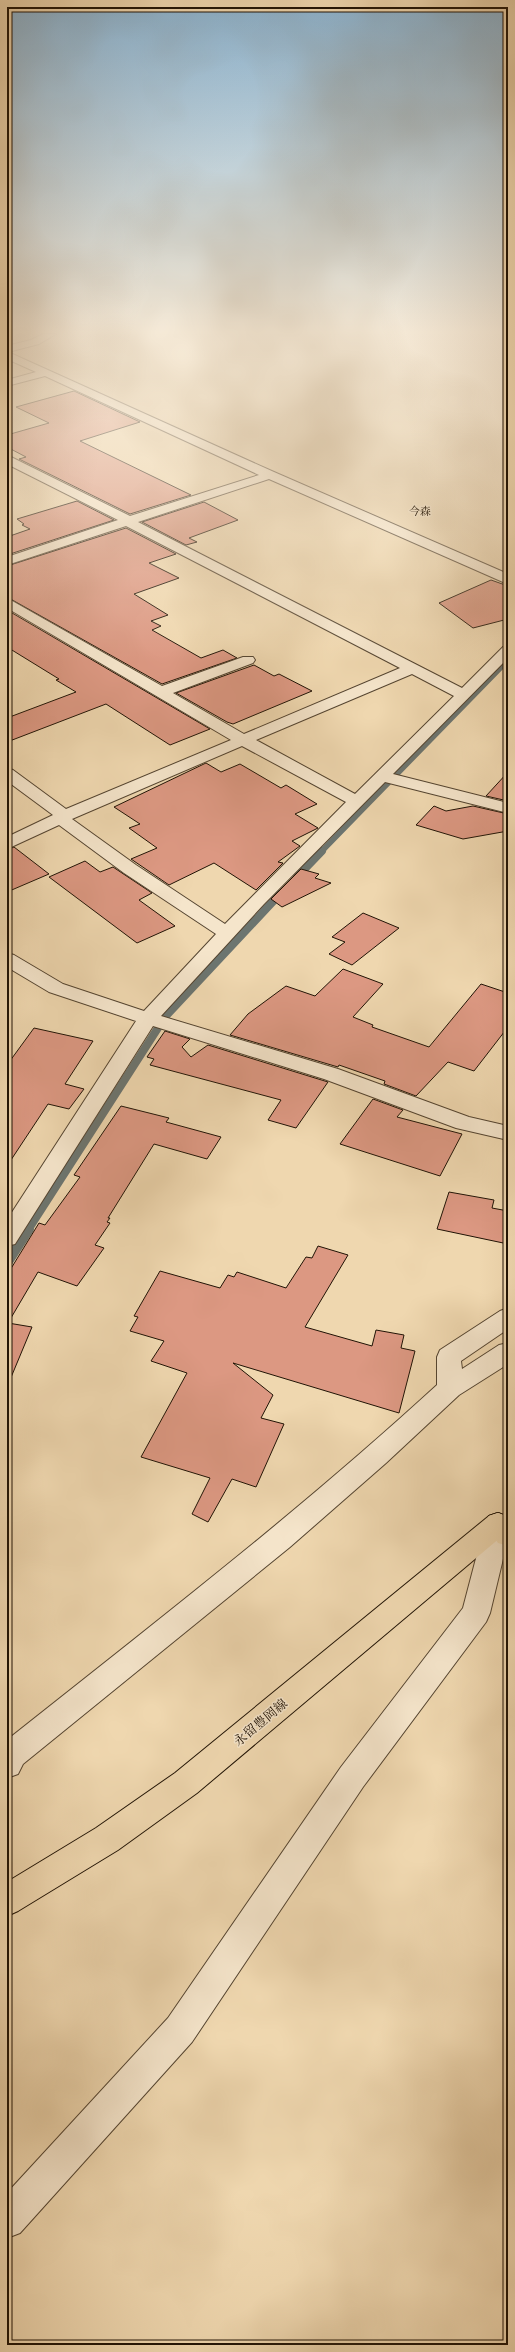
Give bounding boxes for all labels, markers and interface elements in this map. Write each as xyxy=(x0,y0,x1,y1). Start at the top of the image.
district label: 今森 xyxy=(409,504,431,519)
street label: 永留豊岡線 xyxy=(230,1695,291,1750)

